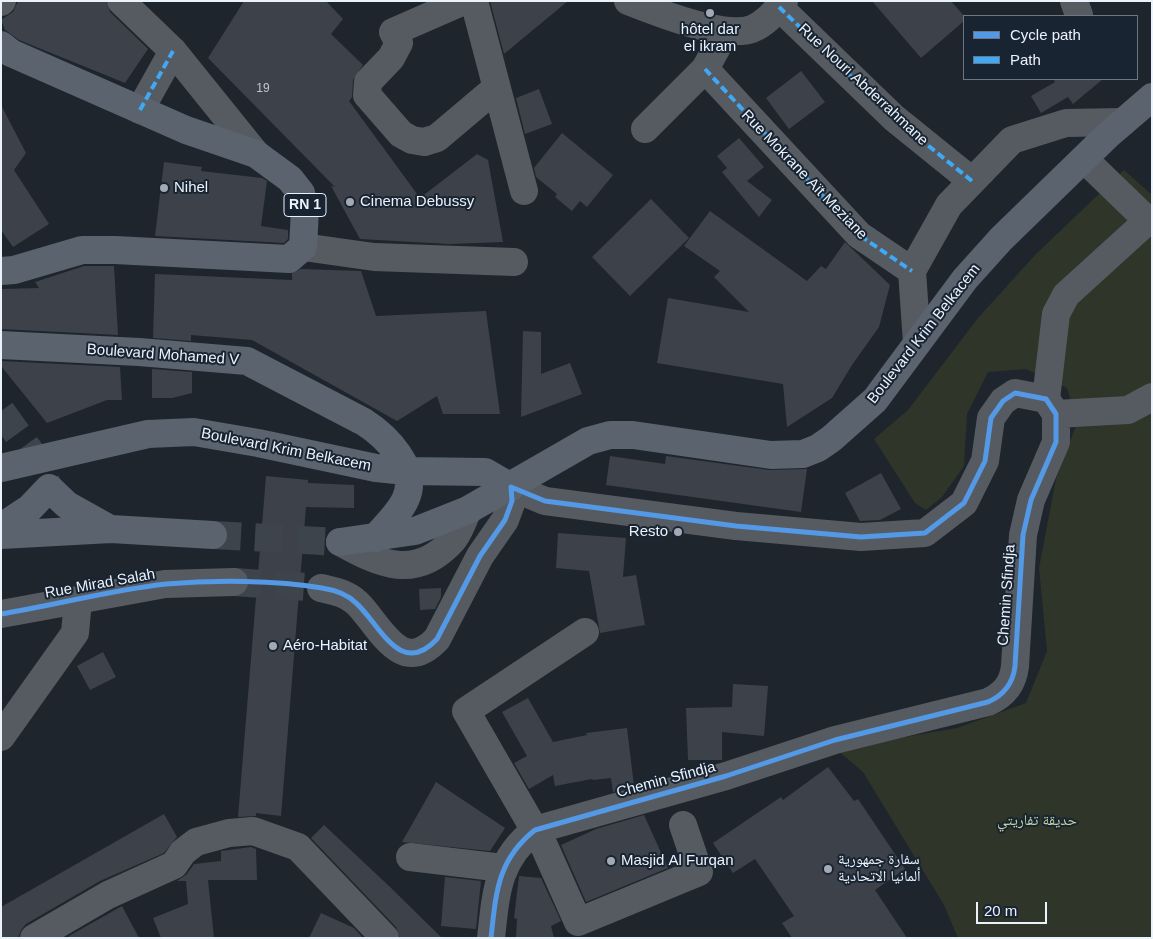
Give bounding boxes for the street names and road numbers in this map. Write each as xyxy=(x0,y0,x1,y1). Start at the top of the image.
street label: Rue Nouri Abderrahmane xyxy=(794,20,932,150)
street label: Rue Mokrane Aït Meziane xyxy=(737,106,871,244)
road number: RN 1 xyxy=(284,194,326,216)
street label: Boulevard Krim Belkacem xyxy=(864,260,984,408)
street label: Boulevard Mohamed V xyxy=(86,341,240,369)
street label: Boulevard Krim Belkacem xyxy=(200,425,372,475)
street label: Chemin Sfindja xyxy=(994,544,1020,646)
street label: Rue Mirad Salah xyxy=(43,565,157,603)
street label: Chemin Sfindja xyxy=(615,758,717,802)

